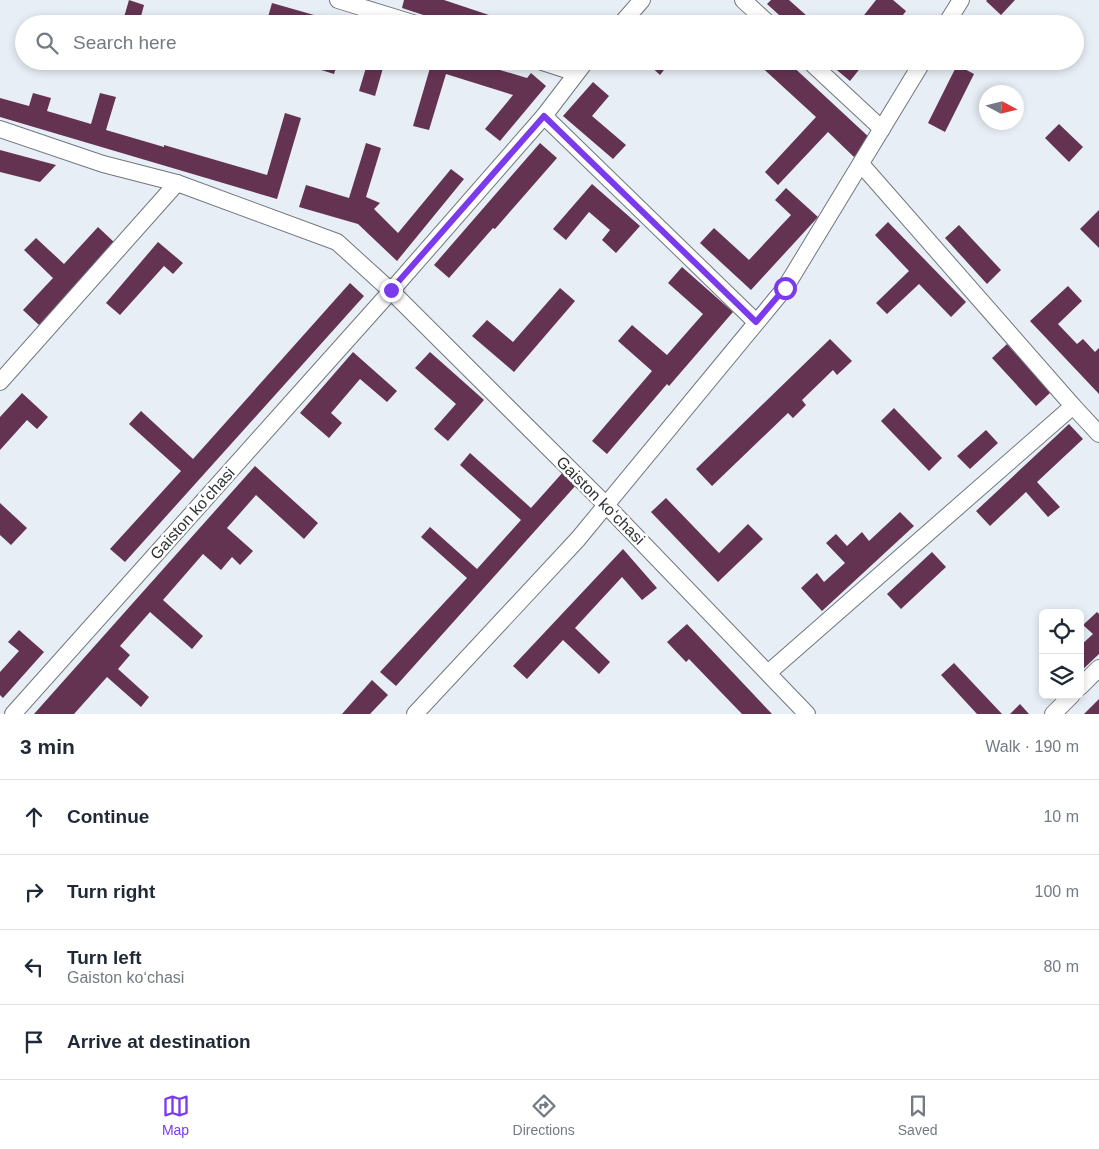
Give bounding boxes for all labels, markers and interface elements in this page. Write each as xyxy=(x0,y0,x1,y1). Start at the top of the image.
search box xyxy=(15,15,1084,70)
icon: search xyxy=(33,29,61,57)
text: Search here xyxy=(73,32,177,53)
north arrow xyxy=(979,85,1024,130)
route start xyxy=(774,277,797,300)
route end xyxy=(380,279,403,302)
street label: Gaiston koʻchasi xyxy=(553,453,648,548)
street label: Gaiston koʻchasi xyxy=(147,464,238,563)
map controls xyxy=(1039,609,1084,699)
button: locate xyxy=(1039,609,1084,654)
button: layers xyxy=(1039,654,1084,699)
text: 3 min xyxy=(20,735,75,758)
text: Walk · 190 m xyxy=(985,738,1079,755)
icon: ahead xyxy=(20,803,48,831)
text: Continue xyxy=(67,806,149,827)
text: 10 m xyxy=(1043,808,1079,825)
icon: right xyxy=(20,878,48,906)
text: Turn right xyxy=(67,881,155,902)
text: 100 m xyxy=(1035,883,1079,900)
text: Turn left xyxy=(67,947,142,968)
icon: left xyxy=(20,953,48,981)
text: 80 m xyxy=(1043,958,1079,975)
text: Gaiston koʻchasi xyxy=(67,969,184,986)
icon: arrive xyxy=(20,1028,48,1056)
text: Arrive at destination xyxy=(67,1031,251,1052)
tab: Map xyxy=(162,1092,190,1138)
tab: Directions xyxy=(513,1092,575,1138)
tab: Saved xyxy=(898,1092,937,1138)

